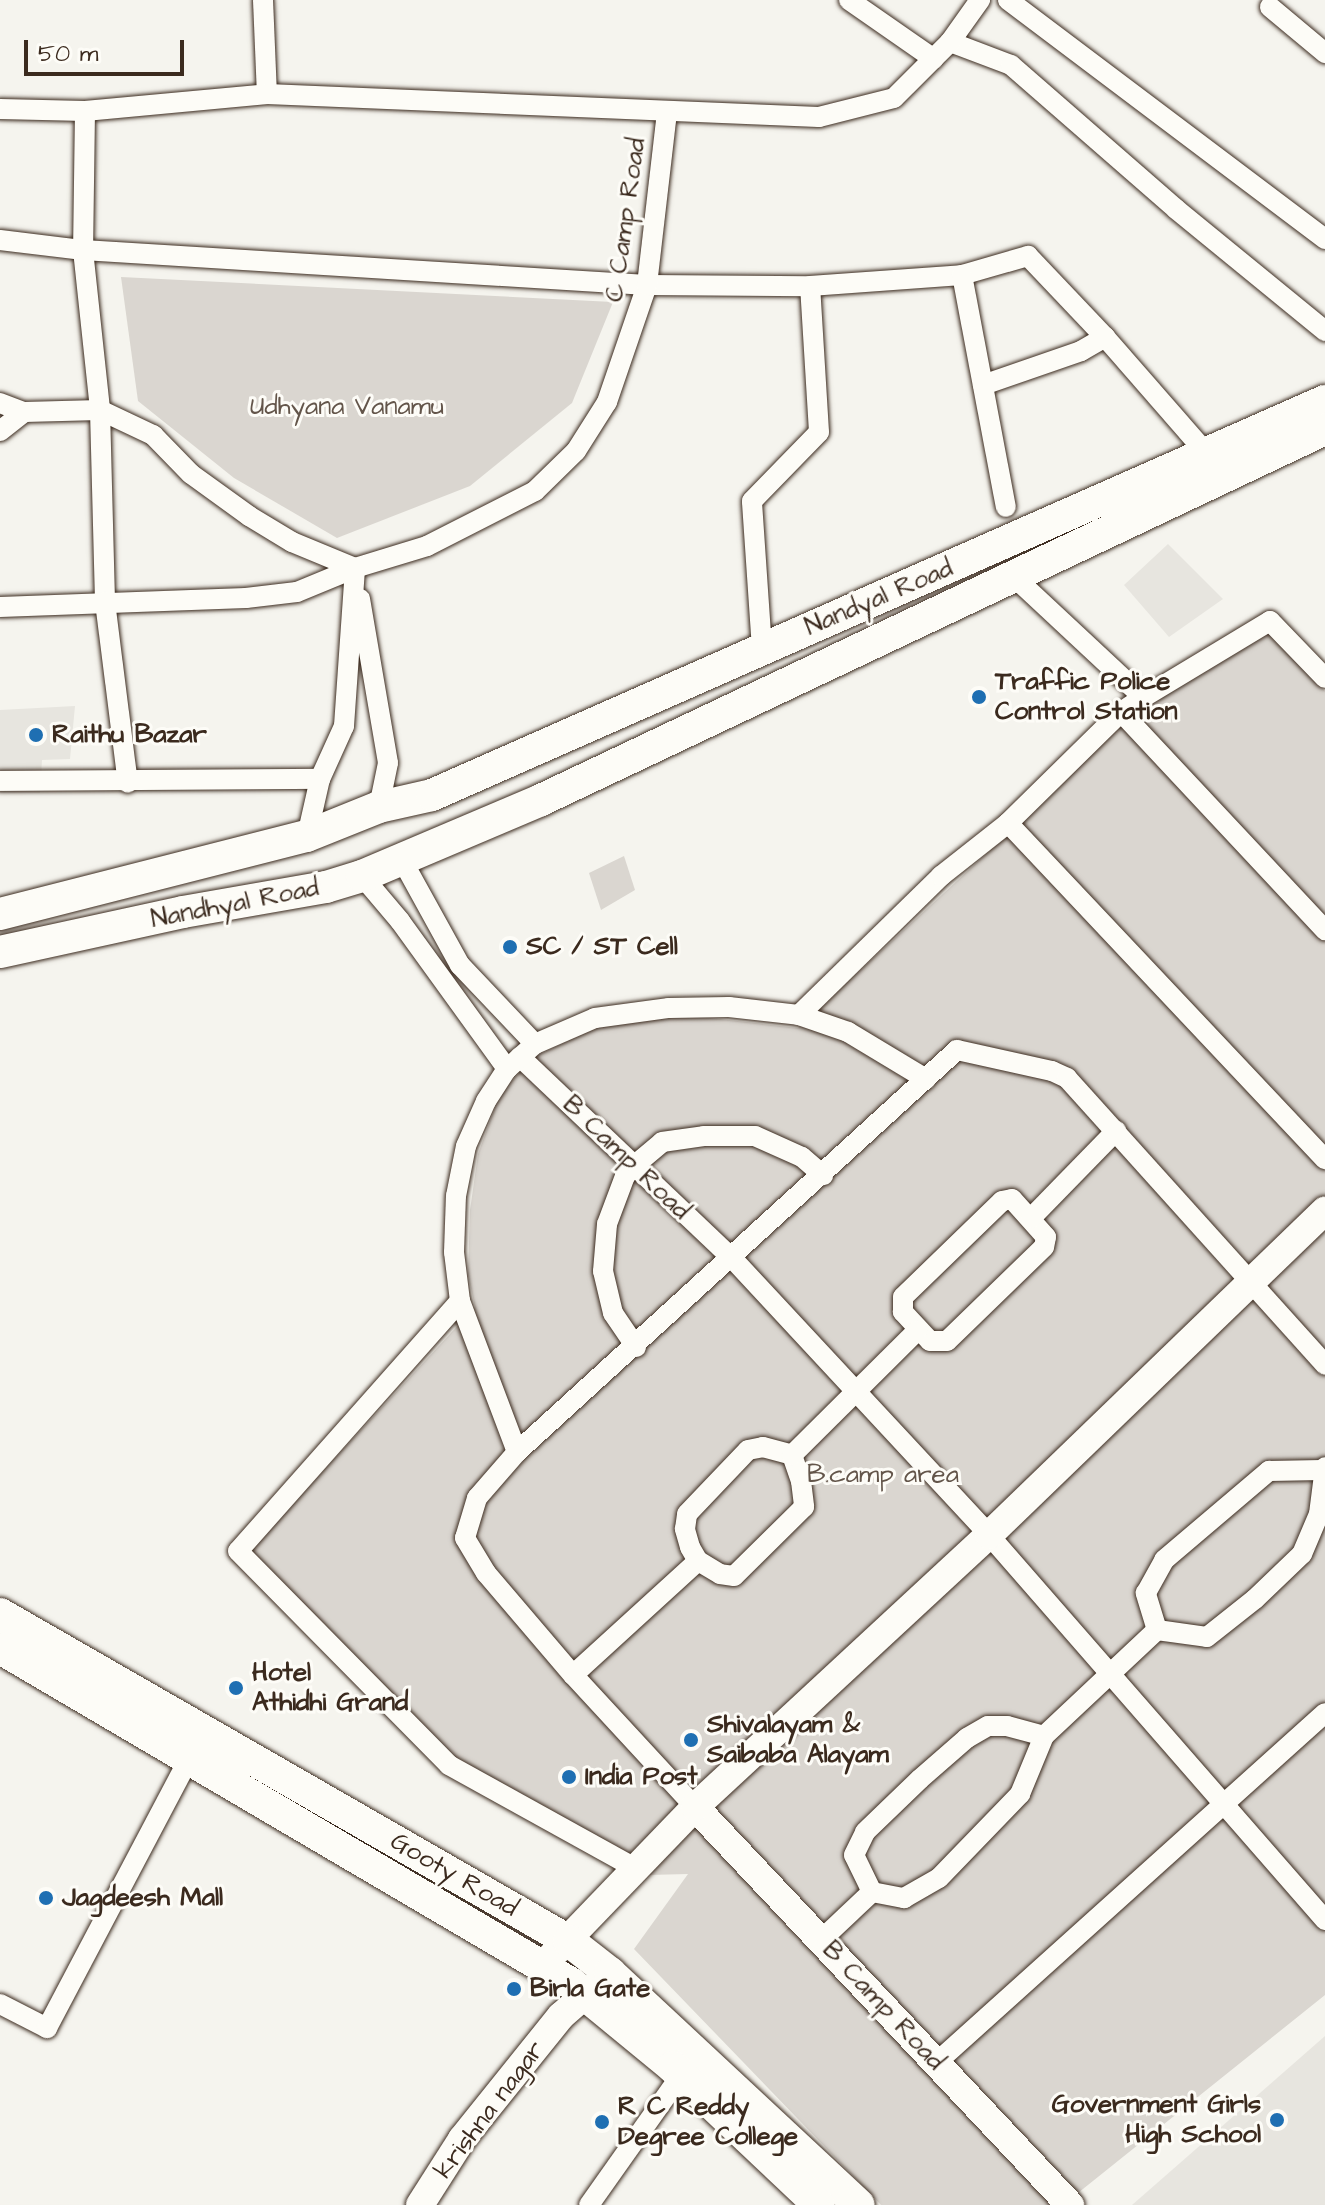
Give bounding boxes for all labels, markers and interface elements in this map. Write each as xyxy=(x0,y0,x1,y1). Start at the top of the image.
scale bar xyxy=(28,24,188,74)
text: 50 m xyxy=(38,37,98,71)
street label: C Camp Road xyxy=(599,136,653,304)
park label: Udhyana Vanamu xyxy=(250,391,444,423)
street label: Nandyal Road xyxy=(800,553,958,643)
place label: Traffic Police Control Station xyxy=(995,666,1178,728)
marker: Traffic Police Control Station xyxy=(970,688,988,706)
place label: Raithu Bazar xyxy=(52,719,207,751)
marker: Raithu Bazar xyxy=(27,726,45,744)
street label: Nandhyal Road xyxy=(148,872,322,936)
place label: SC / ST Cell xyxy=(526,931,678,963)
marker: SC / ST Cell xyxy=(501,938,519,956)
street label: B Camp Road xyxy=(556,1089,696,1227)
park label: B.camp area xyxy=(807,1459,959,1491)
place label: Hotel Athidhi Grand xyxy=(252,1657,408,1718)
marker: Hotel Athidhi Grand xyxy=(227,1679,245,1697)
place label: Shivalayam & Saibaba Alayam xyxy=(707,1709,889,1770)
marker: Shivalayam & Saibaba Alayam xyxy=(682,1731,700,1749)
place label: India Post xyxy=(585,1761,698,1793)
marker: India Post xyxy=(560,1768,578,1786)
street label: Gooty Road xyxy=(385,1826,523,1924)
place label: Jagdeesh Mall xyxy=(62,1882,223,1914)
marker: Jagdeesh Mall xyxy=(37,1889,55,1907)
street label: B Camp Road xyxy=(815,1935,951,2077)
place label: Birla Gate xyxy=(530,1973,650,2005)
marker: Birla Gate xyxy=(505,1980,523,1998)
street label: krishna nagar xyxy=(428,2035,552,2185)
place label: Government Girls High School xyxy=(1052,2089,1261,2150)
place label: R C Reddy Degree College xyxy=(618,2091,798,2152)
marker: Government Girls High School xyxy=(1268,2111,1286,2129)
marker: R C Reddy Degree College xyxy=(593,2113,611,2131)

